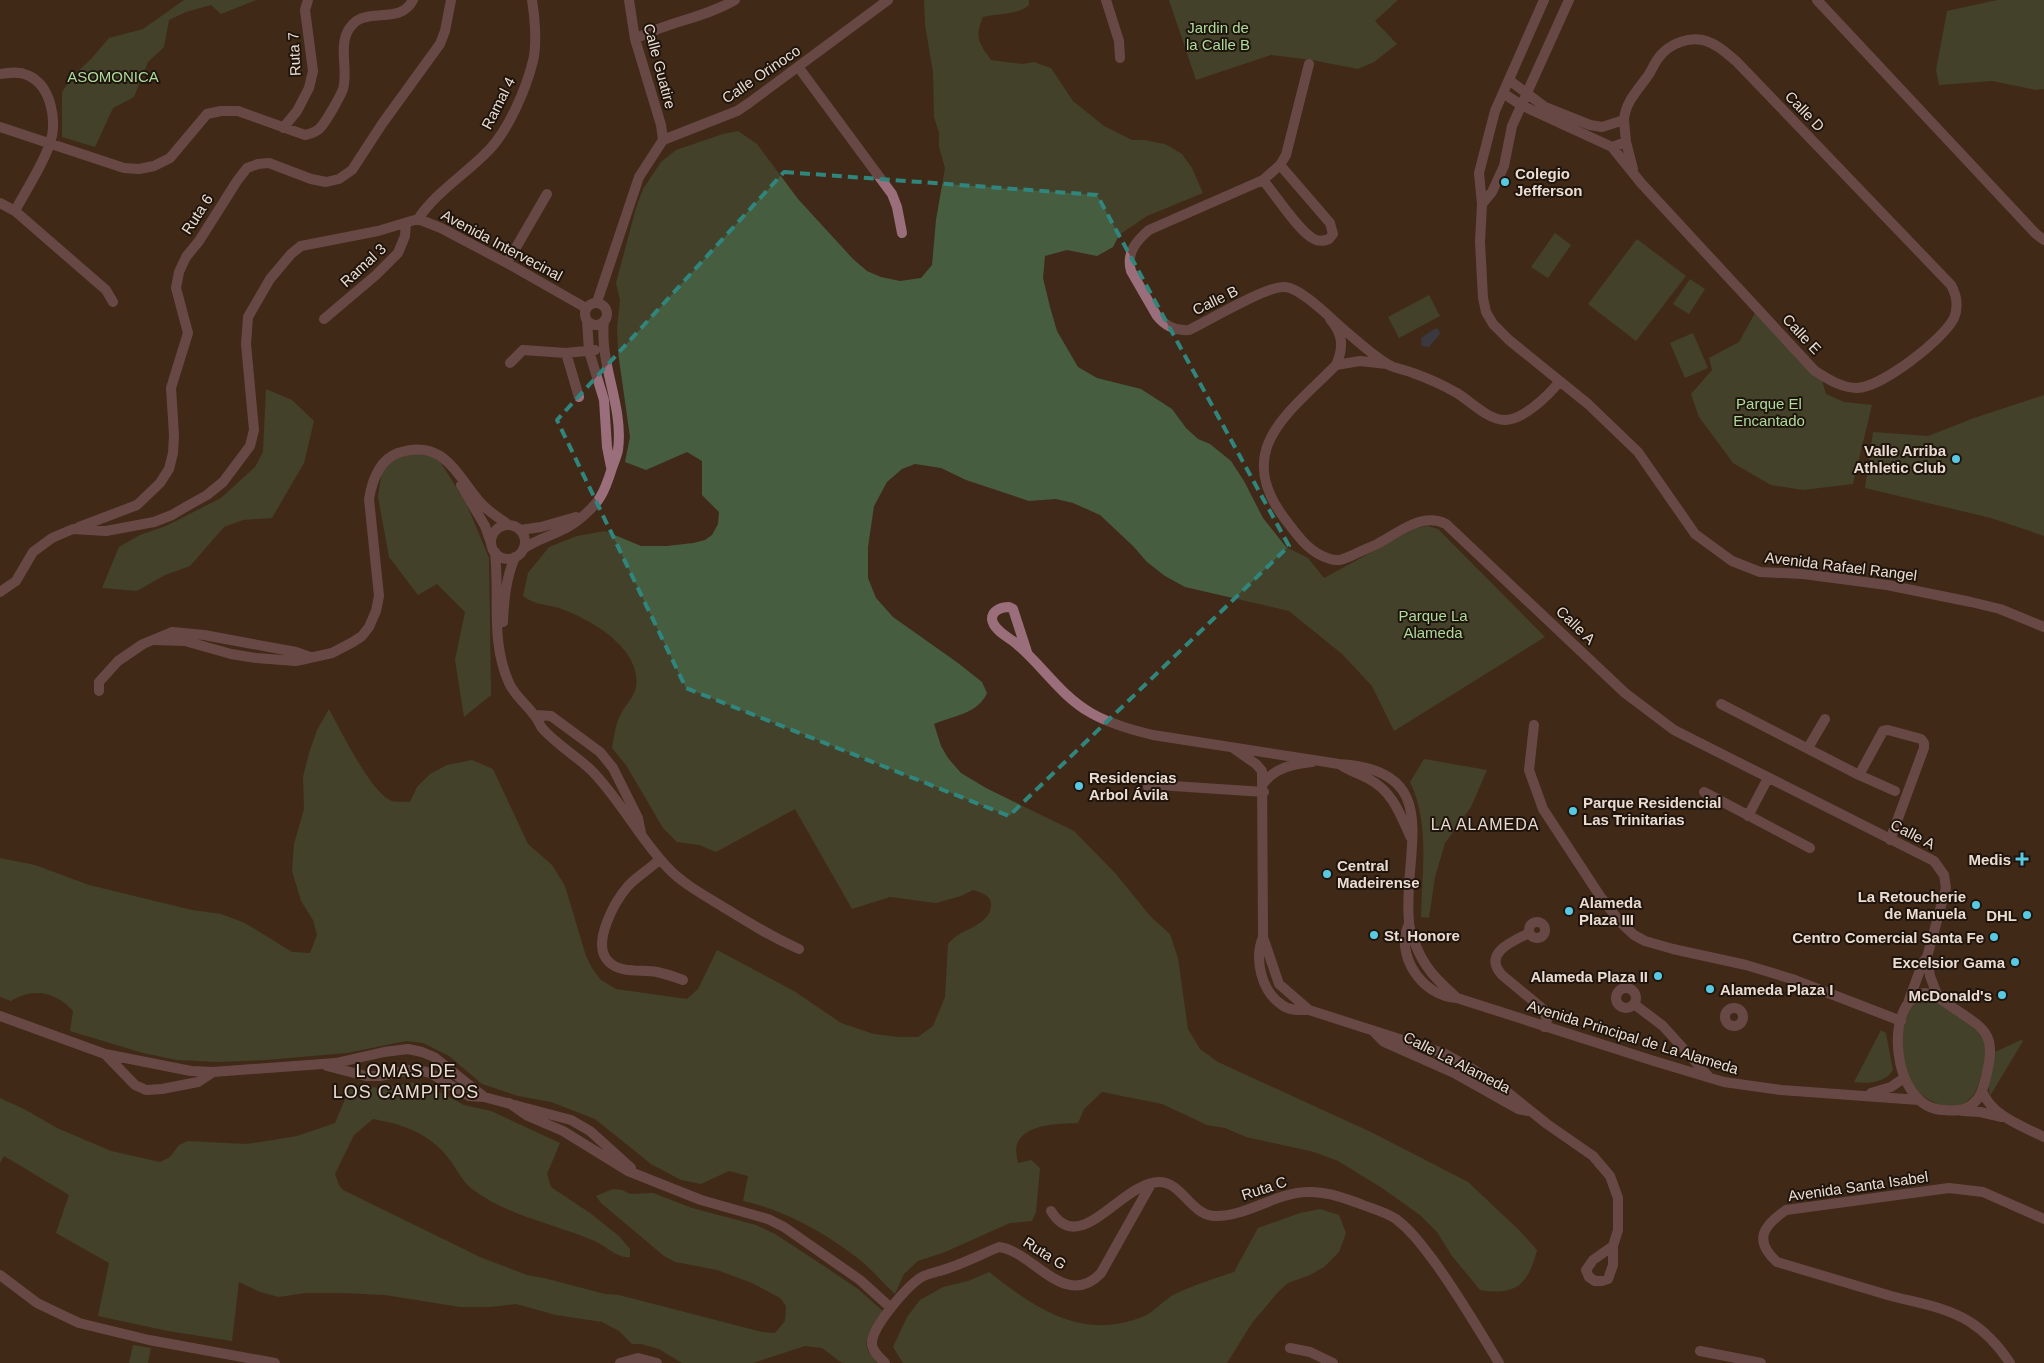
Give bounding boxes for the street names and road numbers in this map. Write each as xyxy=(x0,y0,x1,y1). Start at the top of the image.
street label: Calle Guatire xyxy=(640,22,680,110)
street label: Ruta 7 xyxy=(284,31,304,77)
street label: Calle Orinoco xyxy=(719,42,803,106)
street label: Ramal 4 xyxy=(478,74,518,132)
street label: Calle D xyxy=(1782,87,1828,135)
street label: Ruta 6 xyxy=(178,191,216,237)
street label: Avenida Intervecinal xyxy=(438,206,566,284)
street label: Ramal 3 xyxy=(337,240,389,290)
street label: Calle B xyxy=(1190,282,1240,318)
street label: Calle E xyxy=(1779,311,1825,357)
street label: Avenida Rafael Rangel xyxy=(1764,548,1918,584)
street label: Calle A xyxy=(1553,602,1599,648)
street label: Calle A xyxy=(1888,816,1938,852)
street label: Avenida Principal de La Alameda xyxy=(1525,997,1741,1077)
street label: Calle La Alameda xyxy=(1401,1028,1514,1097)
street label: Avenida Santa Isabel xyxy=(1787,1168,1929,1204)
street label: Ruta C xyxy=(1239,1173,1289,1203)
street label: Ruta G xyxy=(1020,1233,1070,1273)

